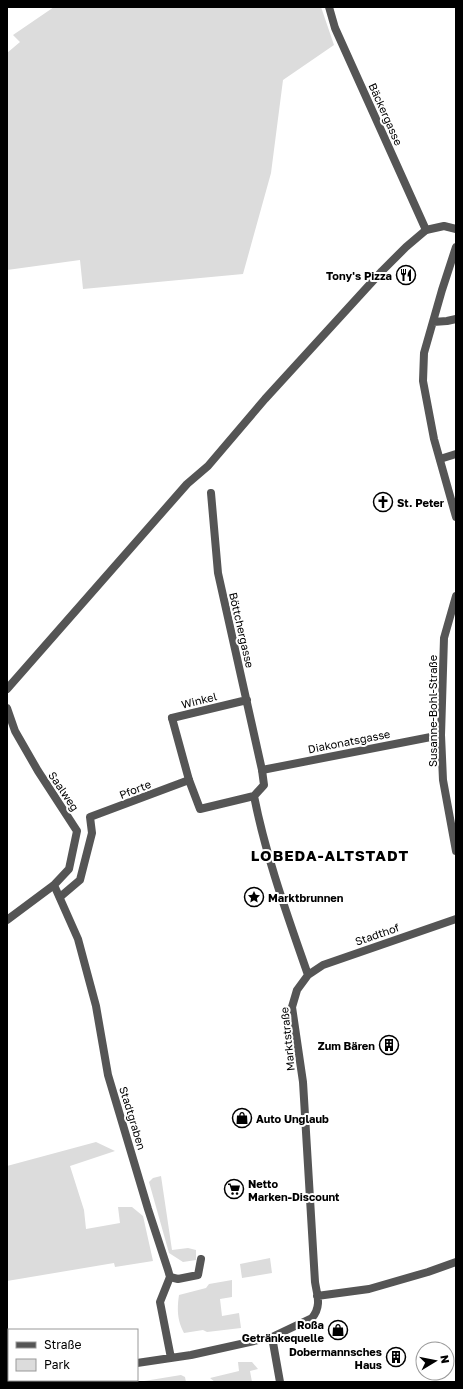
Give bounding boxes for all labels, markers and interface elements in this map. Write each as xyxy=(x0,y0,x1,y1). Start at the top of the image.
street label: Bäckergasse xyxy=(366,81,406,147)
restaurant icon: Tony's Pizza xyxy=(395,264,417,286)
place label: Tony's Pizza xyxy=(326,269,392,282)
church icon: St. Peter xyxy=(372,491,394,513)
place label: St. Peter xyxy=(397,496,445,509)
street label: Böttchergasse xyxy=(227,591,257,669)
street label: Susanne-Bohl-Straße xyxy=(426,655,439,767)
street label: Winkel xyxy=(180,689,219,711)
street label: Diakonatsgasse xyxy=(307,727,391,755)
street label: Saalweg xyxy=(46,769,82,813)
street label: Pforte xyxy=(117,777,153,801)
district label: LOBEDA-ALTSTADT xyxy=(251,846,409,864)
place icon: Marktbrunnen xyxy=(243,886,265,908)
place label: Marktbrunnen xyxy=(268,891,344,904)
street label: Stadthof xyxy=(353,920,401,948)
street label: Marktstraße xyxy=(277,1006,297,1072)
building icon: Zum Bären xyxy=(378,1034,400,1056)
place label: Zum Bären xyxy=(318,1039,375,1052)
street label: Stadtgraben xyxy=(117,1085,149,1151)
shop icon: Auto Unglaub xyxy=(231,1107,253,1129)
place label: Auto Unglaub xyxy=(256,1112,329,1125)
place label: Netto Marken-Discount xyxy=(248,1177,340,1203)
supermarket icon: Netto Marken-Discount xyxy=(223,1178,245,1200)
place label: Roßa Getränkequelle xyxy=(242,1318,325,1344)
shop icon: Roßa Getränkequelle xyxy=(327,1319,349,1341)
legend xyxy=(8,1329,138,1381)
text: Straße xyxy=(44,1337,82,1352)
north arrow xyxy=(415,1341,455,1381)
place label: Dobermannsches Haus xyxy=(289,1345,382,1371)
building icon: Dobermannsches Haus xyxy=(385,1346,407,1368)
text: N xyxy=(438,1354,452,1364)
text: Park xyxy=(44,1357,70,1372)

